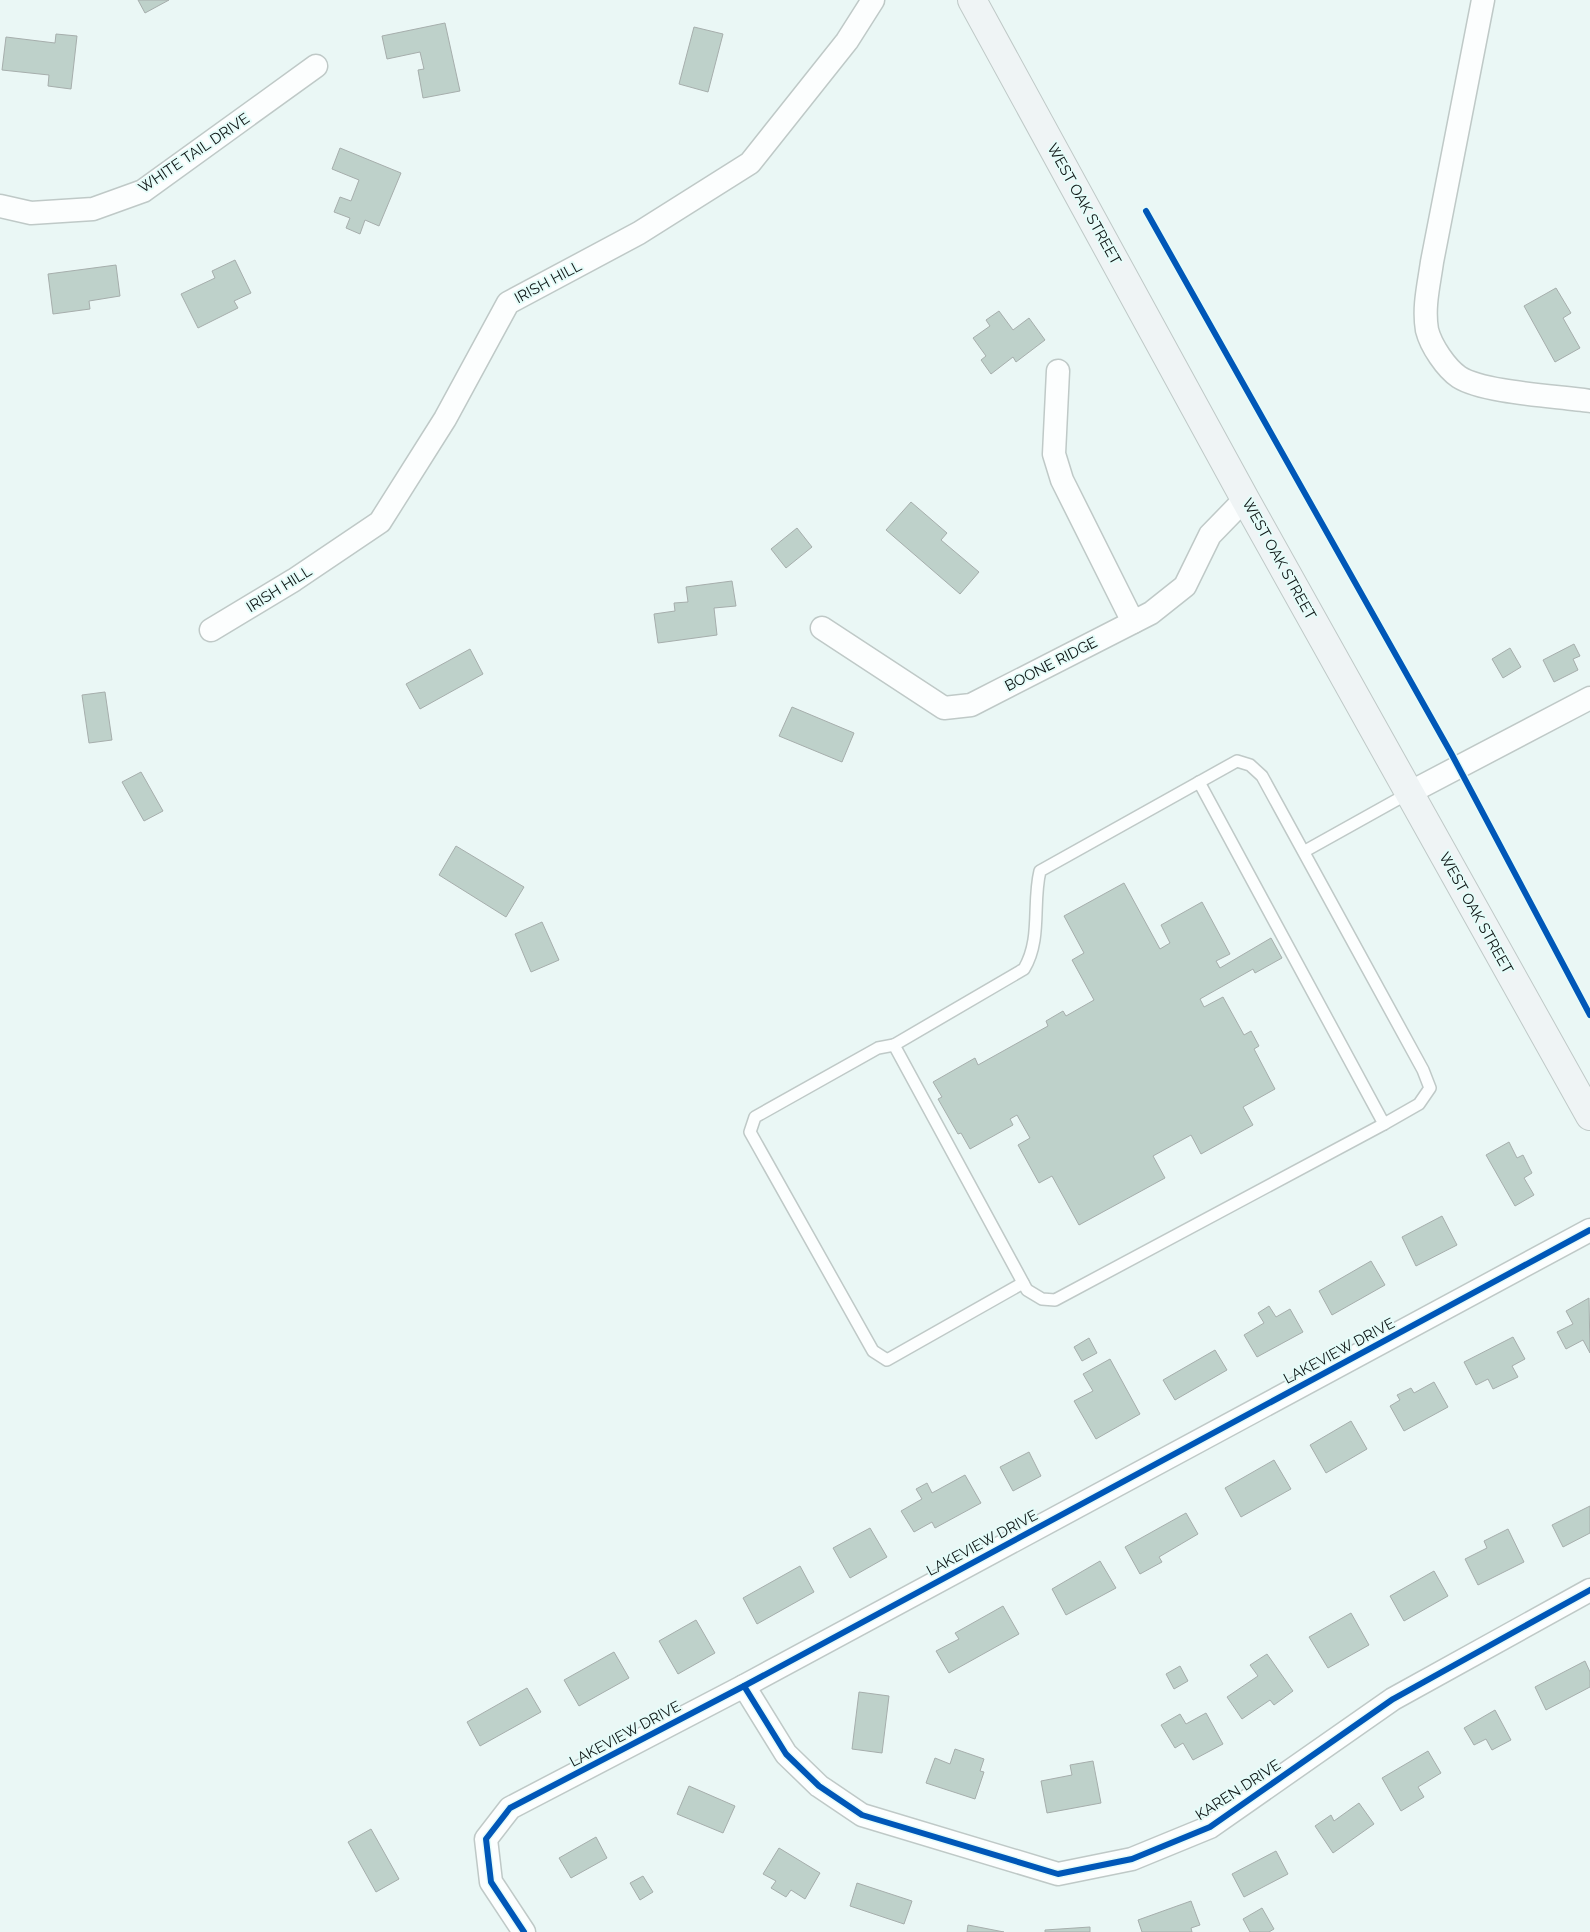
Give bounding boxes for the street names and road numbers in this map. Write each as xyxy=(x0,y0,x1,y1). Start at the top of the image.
street label: WHITE TAIL DRIVE xyxy=(135,109,253,197)
street label: WEST OAK STREET xyxy=(1043,140,1125,268)
street label: IRISH HILL xyxy=(511,257,585,307)
street label: WEST OAK STREET xyxy=(1238,495,1320,623)
street label: IRISH HILL xyxy=(243,562,315,616)
street label: BOONE RIDGE xyxy=(1002,633,1100,695)
street label: WEST OAK STREET xyxy=(1435,849,1517,977)
street label: LAKEVIEW DRIVE xyxy=(1280,1314,1398,1388)
street label: LAKEVIEW DRIVE xyxy=(923,1506,1041,1580)
street label: LAKEVIEW DRIVE xyxy=(566,1697,684,1771)
street label: KAREN DRIVE xyxy=(1192,1756,1284,1824)

